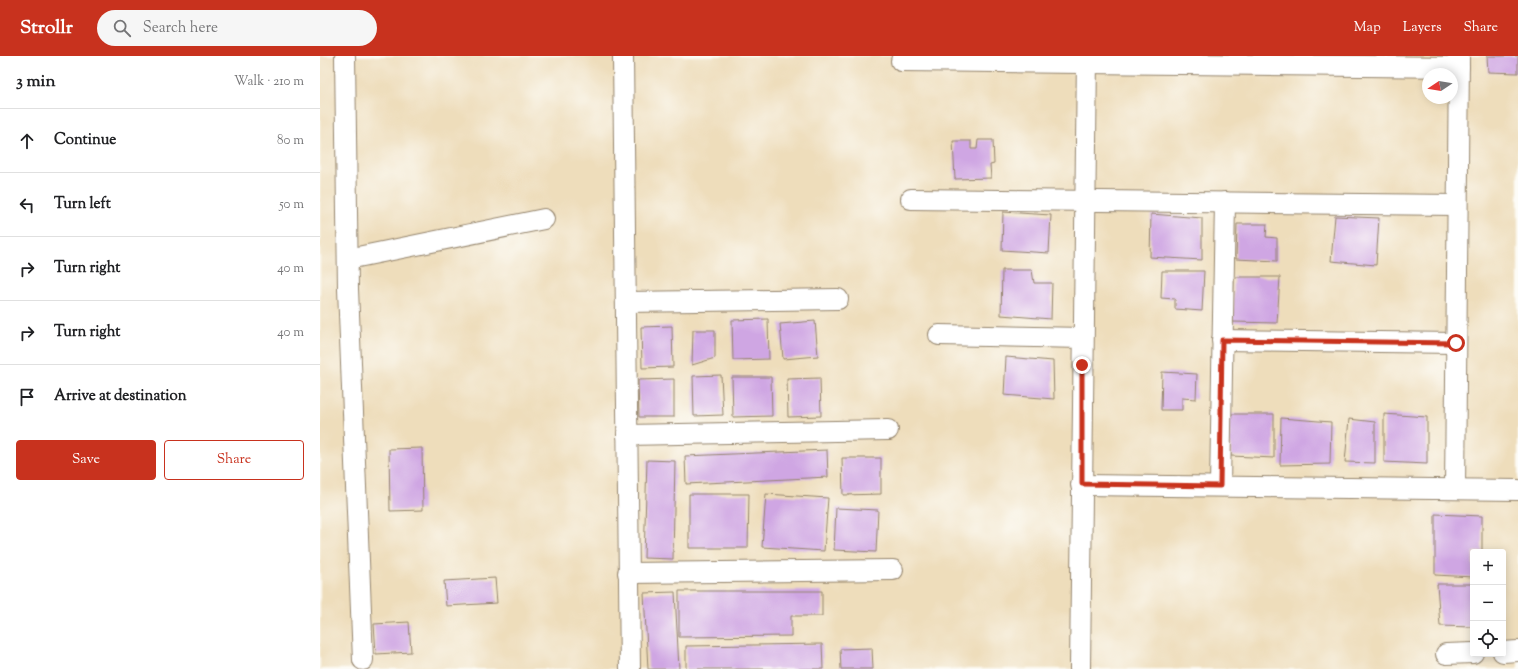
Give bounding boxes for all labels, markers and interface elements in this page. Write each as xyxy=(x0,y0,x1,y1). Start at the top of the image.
search box xyxy=(97,10,377,46)
text: Strollr xyxy=(20,15,73,42)
icon: search xyxy=(111,17,133,39)
text: Search here xyxy=(143,18,218,39)
text: Map xyxy=(1354,18,1381,38)
text: Layers xyxy=(1403,18,1441,38)
text: Share xyxy=(1463,18,1498,38)
north arrow xyxy=(1422,68,1458,104)
text: 3 min xyxy=(16,70,55,94)
text: Walk · 210 m xyxy=(234,73,304,91)
icon: ahead xyxy=(16,130,38,152)
text: Continue xyxy=(54,130,116,151)
text: 80 m xyxy=(277,132,304,150)
icon: left xyxy=(16,194,38,216)
text: Turn left xyxy=(54,194,111,215)
text: 50 m xyxy=(279,196,304,214)
icon: right xyxy=(16,258,38,280)
text: Turn right xyxy=(54,258,120,279)
text: 40 m xyxy=(277,260,304,278)
icon: right xyxy=(16,322,38,344)
text: Turn right xyxy=(54,322,120,343)
text: 40 m xyxy=(277,324,304,342)
route start xyxy=(1447,334,1465,352)
route end xyxy=(1073,356,1091,374)
icon: arrive xyxy=(16,386,38,408)
text: Arrive at destination xyxy=(54,386,187,407)
button: Save xyxy=(16,440,156,480)
button: Share xyxy=(164,440,304,480)
map controls xyxy=(1470,549,1506,657)
button: + xyxy=(1470,549,1506,585)
button: − xyxy=(1470,585,1506,621)
button: locate xyxy=(1470,621,1506,657)

